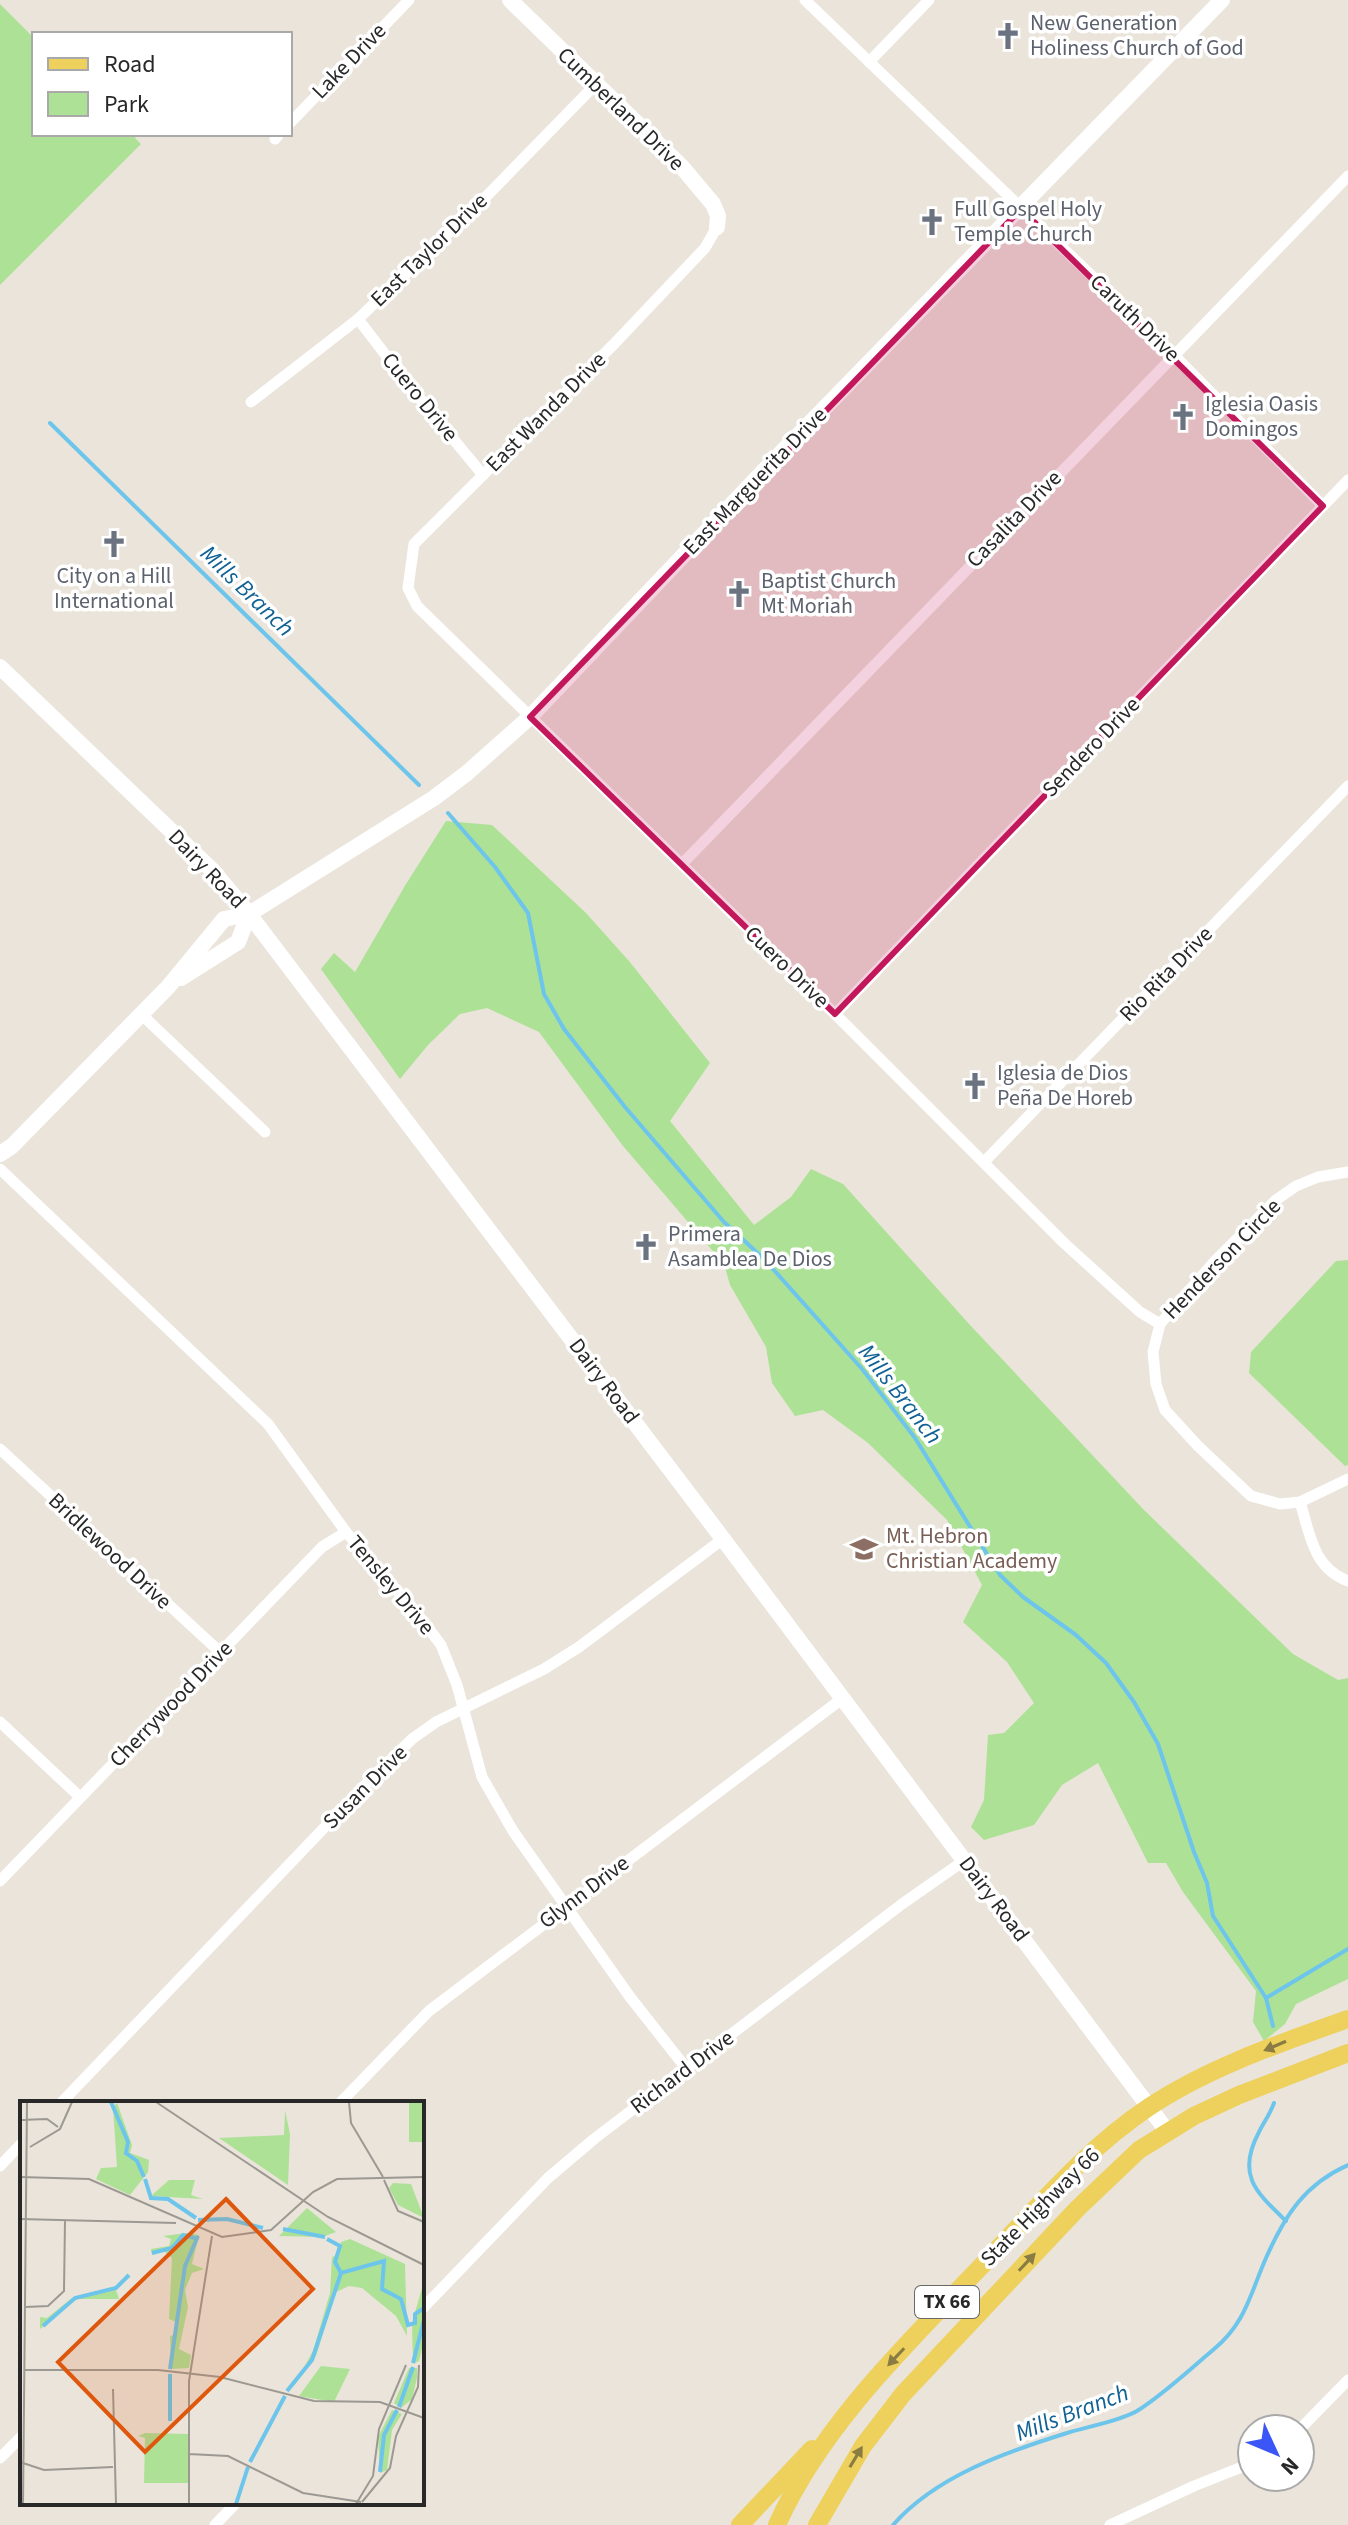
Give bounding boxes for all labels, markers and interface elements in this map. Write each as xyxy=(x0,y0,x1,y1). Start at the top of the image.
place label: New Generation Holiness Church of God xyxy=(1030,7,1244,64)
street label: Lake Drive xyxy=(304,16,394,106)
church icon: New Generation Holiness Church of God xyxy=(993,21,1023,51)
legend xyxy=(32,32,292,136)
street label: Cumberland Drive xyxy=(550,40,692,178)
text: Road xyxy=(104,47,156,82)
text: Park xyxy=(104,87,149,122)
street label: East Taylor Drive xyxy=(363,186,495,314)
place label: Full Gospel Holy Temple Church xyxy=(954,193,1103,250)
church icon: Full Gospel Holy Temple Church xyxy=(917,207,947,237)
street label: Caruth Drive xyxy=(1083,267,1187,369)
street label: Cuero Drive xyxy=(374,345,466,449)
street label: East Wanda Drive xyxy=(479,345,613,479)
place label: Iglesia Oasis Domingos xyxy=(1205,388,1318,445)
street label: East Marguerita Drive xyxy=(676,400,834,562)
church icon: Iglesia Oasis Domingos xyxy=(1168,402,1198,432)
street label: Casalita Drive xyxy=(959,463,1069,575)
church icon: City on a Hill International xyxy=(99,529,129,559)
water label: Mills Branch xyxy=(192,537,302,645)
place label: City on a Hill International xyxy=(54,560,174,617)
place label: Baptist Church Mt Moriah xyxy=(761,565,896,622)
church icon: Baptist Church Mt Moriah xyxy=(724,579,754,609)
street label: Sendero Drive xyxy=(1035,689,1147,805)
street label: Dairy Road xyxy=(161,822,253,916)
street label: Cuero Drive xyxy=(738,918,837,1016)
street label: Rio Rita Drive xyxy=(1112,919,1220,1029)
place label: Iglesia de Dios Peña De Horeb xyxy=(997,1057,1133,1114)
church icon: Iglesia de Dios Peña De Horeb xyxy=(960,1071,990,1101)
street label: Henderson Circle xyxy=(1156,1191,1288,1327)
place label: Primera Asamblea De Dios xyxy=(668,1218,832,1275)
church icon: Primera Asamblea De Dios xyxy=(631,1232,661,1262)
street label: Dairy Road xyxy=(561,1331,647,1431)
water label: Mills Branch xyxy=(850,1336,950,1452)
street label: Bridlewood Drive xyxy=(41,1485,179,1617)
place label: Mt. Hebron Christian Academy xyxy=(886,1520,1058,1577)
street label: Tensley Drive xyxy=(340,1528,442,1642)
school or university icon: Mt. Hebron Christian Academy xyxy=(849,1534,879,1564)
street label: Cherrywood Drive xyxy=(102,1633,240,1775)
street label: Susan Drive xyxy=(315,1737,415,1837)
street label: Glynn Drive xyxy=(532,1847,636,1937)
street label: Dairy Road xyxy=(951,1849,1037,1949)
street label: Richard Drive xyxy=(623,2022,741,2122)
one-way arrow xyxy=(1263,2039,1287,2052)
inset map xyxy=(20,2101,424,2505)
street label: State Highway 66 xyxy=(973,2140,1107,2274)
one-way arrow xyxy=(1018,2253,1036,2272)
road number: TX 66 xyxy=(915,2286,979,2318)
one-way arrow xyxy=(887,2348,905,2367)
water label: Mills Branch xyxy=(1010,2375,1134,2451)
north arrow xyxy=(1236,2413,1316,2493)
one-way arrow xyxy=(849,2447,864,2468)
text: N xyxy=(1273,2450,1306,2483)

